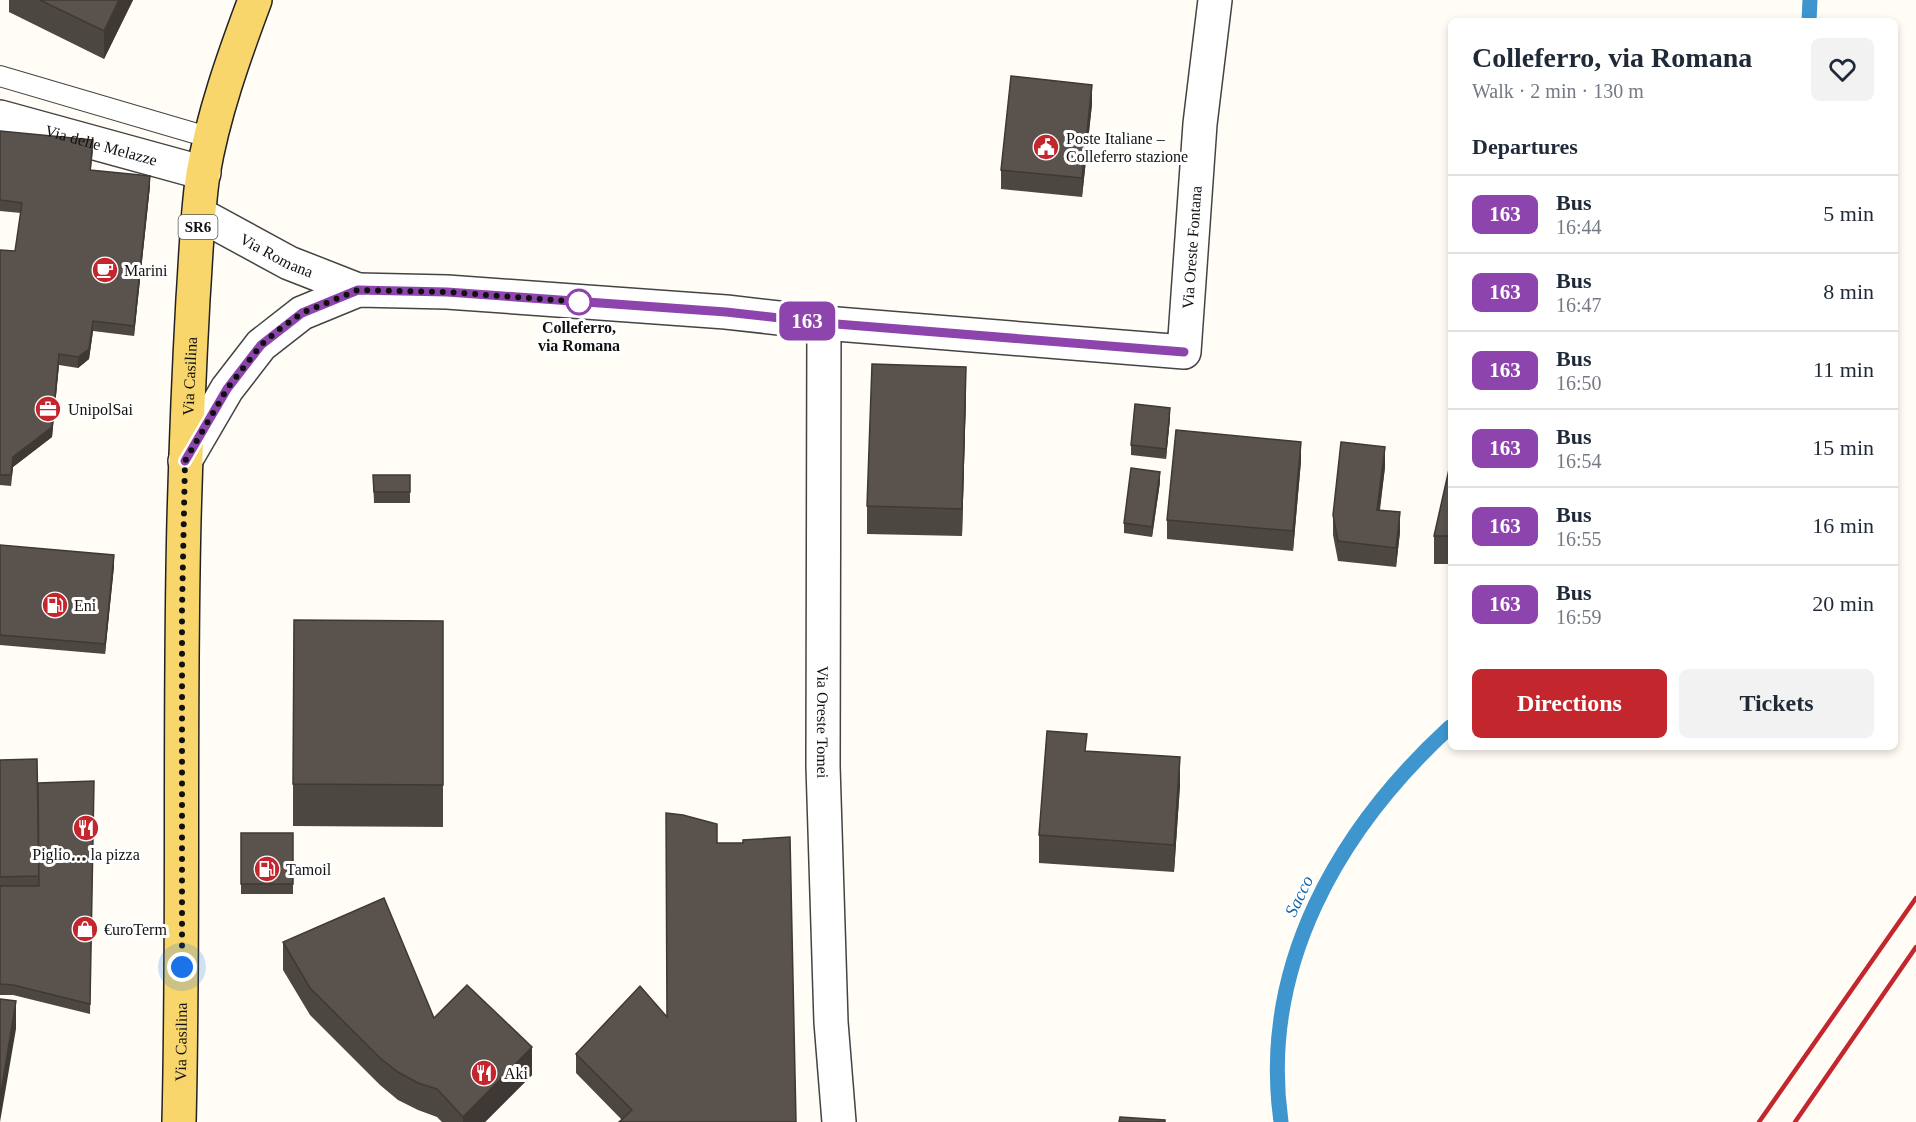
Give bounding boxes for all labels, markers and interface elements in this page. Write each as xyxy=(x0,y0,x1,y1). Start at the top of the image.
button: heart xyxy=(1811,38,1874,101)
text: Colleferro, via Romana xyxy=(1472,42,1752,73)
text: Walk · 2 min · 130 m xyxy=(1472,80,1644,102)
street label: Via delle Melazze xyxy=(43,122,159,169)
place label: Poste Italiane – Colleferro stazione xyxy=(1066,130,1188,165)
public building icon: Poste Italiane – Colleferro stazione xyxy=(1031,132,1061,162)
text: Departures xyxy=(1472,134,1578,159)
street label: Via Oreste Fontana xyxy=(1179,185,1205,310)
text: Bus xyxy=(1556,190,1591,215)
text: 5 min xyxy=(1823,201,1874,226)
text: 163 xyxy=(1489,202,1521,226)
road number: SR6 xyxy=(178,215,218,239)
text: 16:44 xyxy=(1556,216,1602,238)
street label: Via Romana xyxy=(237,230,315,281)
cafe icon: Marini xyxy=(90,255,120,285)
place label: Marini xyxy=(124,262,168,279)
text: Bus xyxy=(1556,268,1591,293)
text: 8 min xyxy=(1823,279,1874,304)
text: 163 xyxy=(1489,280,1521,304)
marker: Colleferro, via Romana xyxy=(566,289,592,315)
text: 16:47 xyxy=(1556,294,1602,316)
line badge: 163 xyxy=(772,302,842,340)
text: 163 xyxy=(791,309,823,333)
place label: Colleferro, via Romana xyxy=(538,319,620,354)
street label: Via Casilina xyxy=(180,336,200,416)
text: Bus xyxy=(1556,346,1591,371)
text: 11 min xyxy=(1813,357,1874,382)
text: 163 xyxy=(1489,358,1521,382)
text: 16:50 xyxy=(1556,372,1602,394)
office icon: UnipolSai xyxy=(33,394,63,424)
place label: UnipolSai xyxy=(68,401,133,419)
text: Bus xyxy=(1556,424,1591,449)
text: 15 min xyxy=(1812,435,1874,460)
text: 163 xyxy=(1489,436,1521,460)
text: 16:54 xyxy=(1556,450,1602,472)
text: Bus xyxy=(1556,502,1591,527)
text: 16 min xyxy=(1812,513,1874,538)
text: 163 xyxy=(1489,514,1521,538)
text: 16:55 xyxy=(1556,528,1602,550)
text: Bus xyxy=(1556,580,1591,605)
fuel station icon: Eni xyxy=(40,590,70,620)
text: 20 min xyxy=(1812,591,1874,616)
text: 163 xyxy=(1489,592,1521,616)
place label: Eni xyxy=(74,597,97,614)
text: 16:59 xyxy=(1556,606,1602,628)
street label: Via Oreste Tomei xyxy=(814,666,831,779)
button: Directions xyxy=(1472,669,1667,738)
button: Tickets xyxy=(1679,669,1874,738)
restaurant icon: Piglio… la pizza xyxy=(71,813,101,843)
place label: Piglio… la pizza xyxy=(32,846,140,864)
fuel station icon: Tamoil xyxy=(252,854,282,884)
place label: Tamoil xyxy=(286,861,332,878)
water label: Sacco xyxy=(1281,872,1317,920)
shop icon: €uroTerm xyxy=(70,914,100,944)
place label: €uroTerm xyxy=(104,921,167,938)
your location xyxy=(167,952,197,982)
street label: Via Casilina xyxy=(172,1003,190,1081)
restaurant icon: Aki xyxy=(469,1058,499,1088)
place label: Aki xyxy=(504,1065,529,1082)

